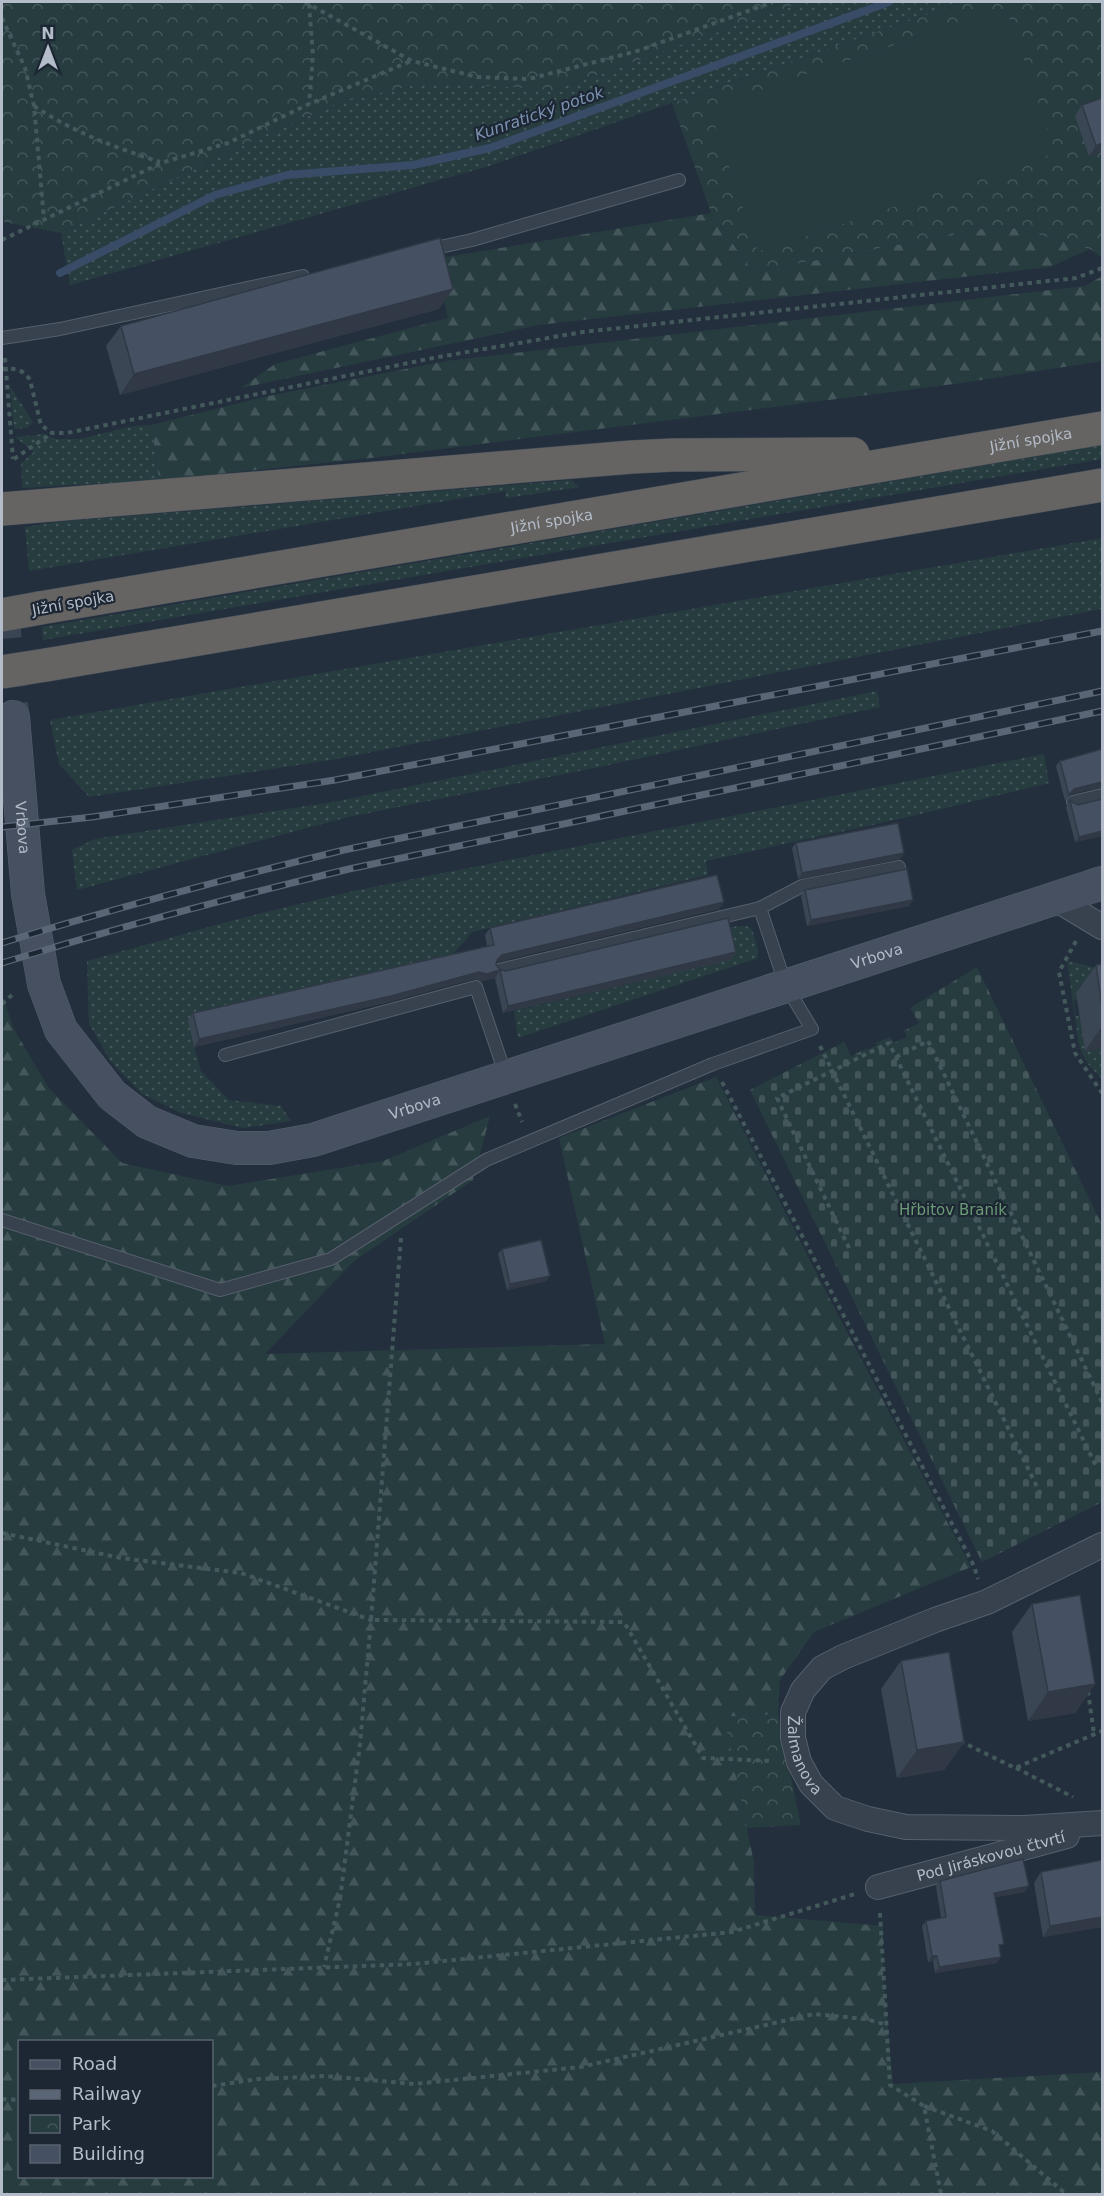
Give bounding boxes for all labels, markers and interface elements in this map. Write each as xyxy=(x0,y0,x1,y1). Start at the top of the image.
north arrow xyxy=(18,18,78,78)
text: N xyxy=(41,24,55,43)
water label: Kunratický potok xyxy=(472,82,607,144)
street label: Jižní spojka xyxy=(987,424,1073,456)
street label: Jižní spojka xyxy=(508,505,594,537)
street label: Jižní spojka xyxy=(29,587,116,619)
street label: Vrbova xyxy=(11,800,34,855)
street label: Vrbova xyxy=(849,940,905,973)
street label: Vrbova xyxy=(387,1090,443,1124)
park label: Hřbitov Braník xyxy=(899,1201,1007,1219)
street label: Žalmanova xyxy=(784,1715,826,1799)
street label: Pod Jiráskovou čtvrtí xyxy=(915,1828,1068,1885)
legend xyxy=(18,2040,213,2178)
text: Road xyxy=(72,2053,117,2074)
text: Railway xyxy=(72,2083,142,2104)
text: Park xyxy=(72,2113,111,2134)
text: Building xyxy=(72,2143,145,2164)

